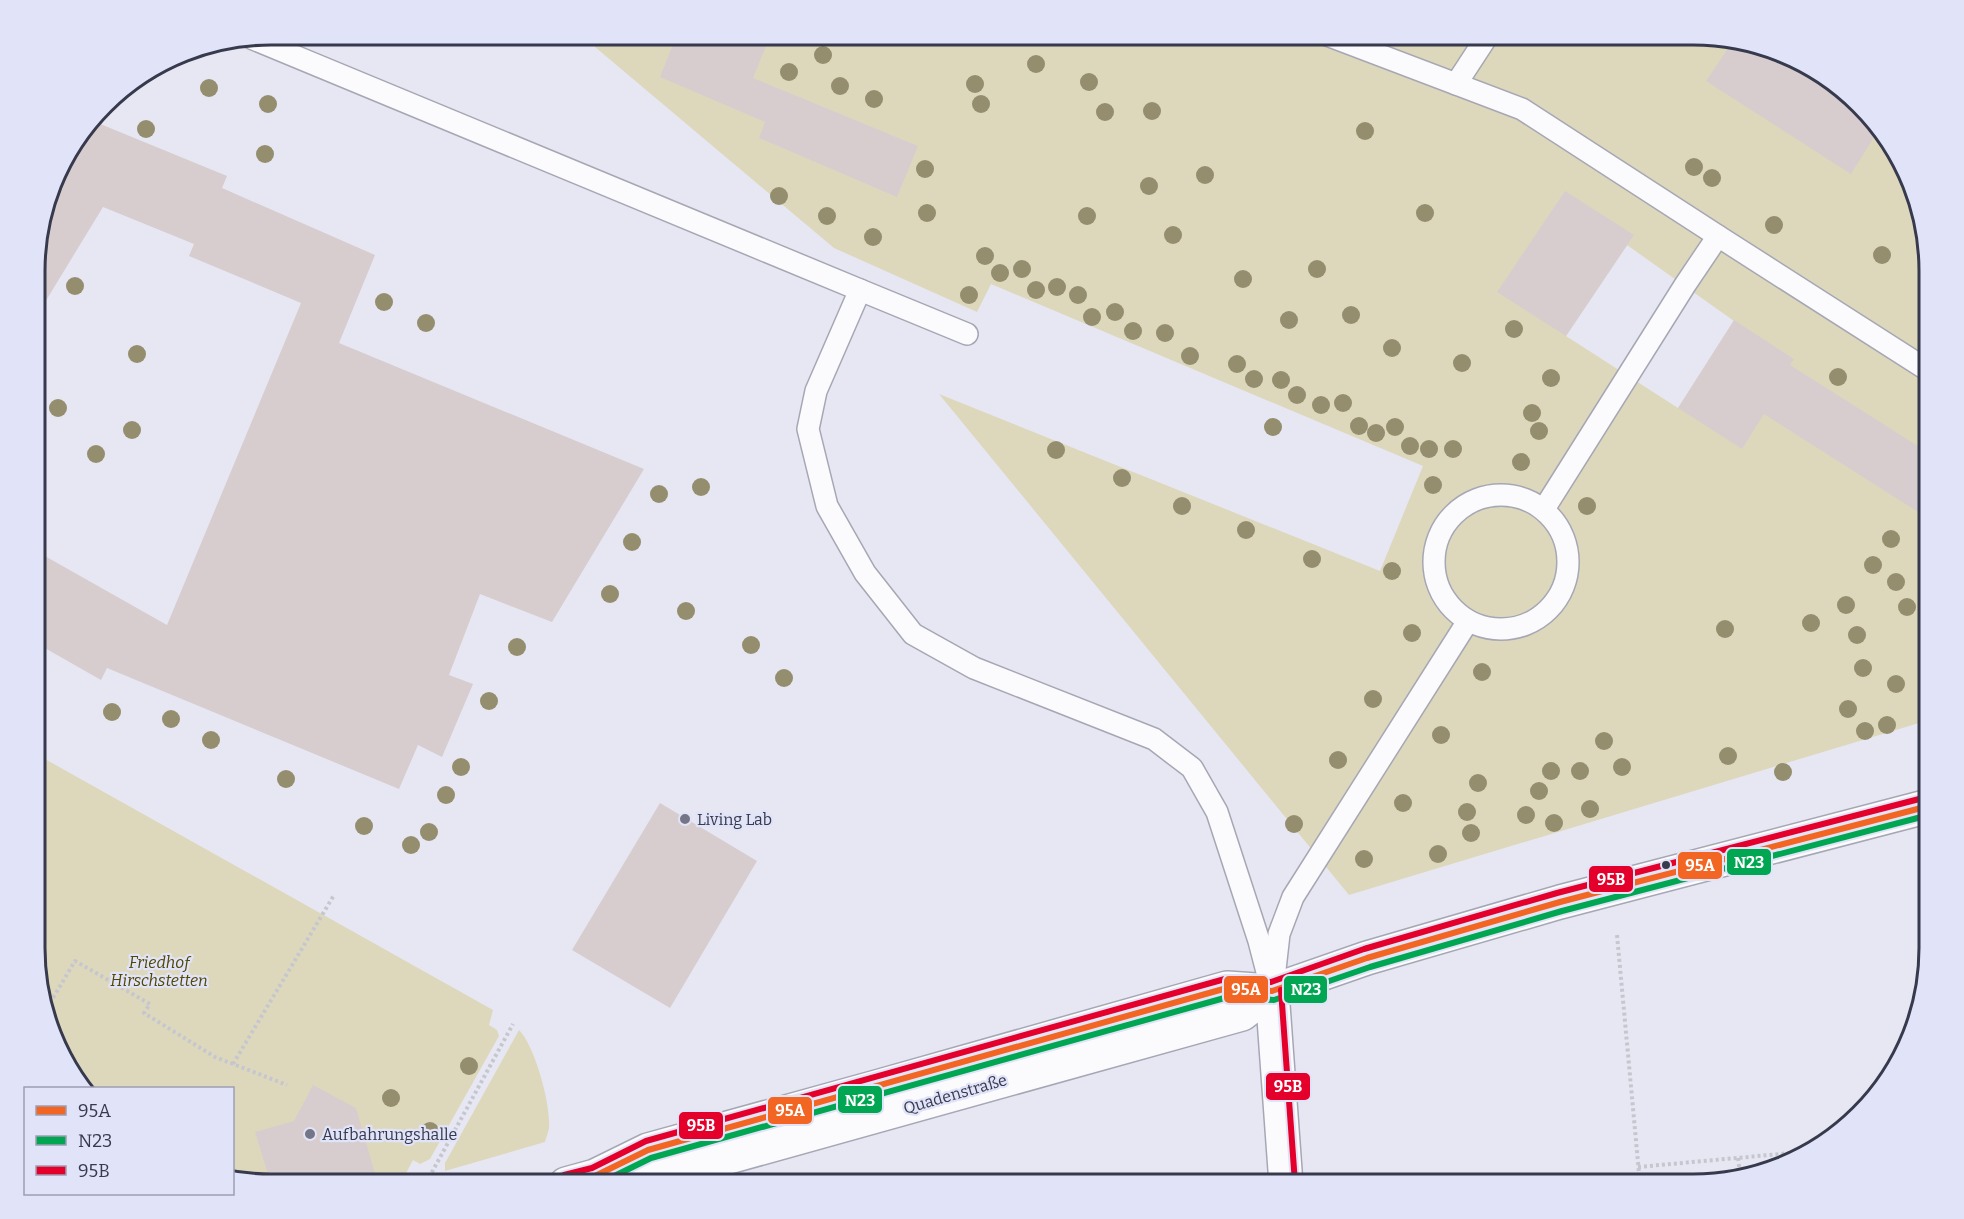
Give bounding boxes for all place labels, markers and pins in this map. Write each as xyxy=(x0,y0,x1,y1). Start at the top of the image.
place label: Living Lab xyxy=(697,810,772,829)
marker: Living Lab xyxy=(678,812,692,826)
unlabelled marker xyxy=(1660,859,1672,871)
place label: Aufbahrungshalle xyxy=(322,1125,457,1144)
marker: Aufbahrungshalle xyxy=(303,1127,317,1141)

